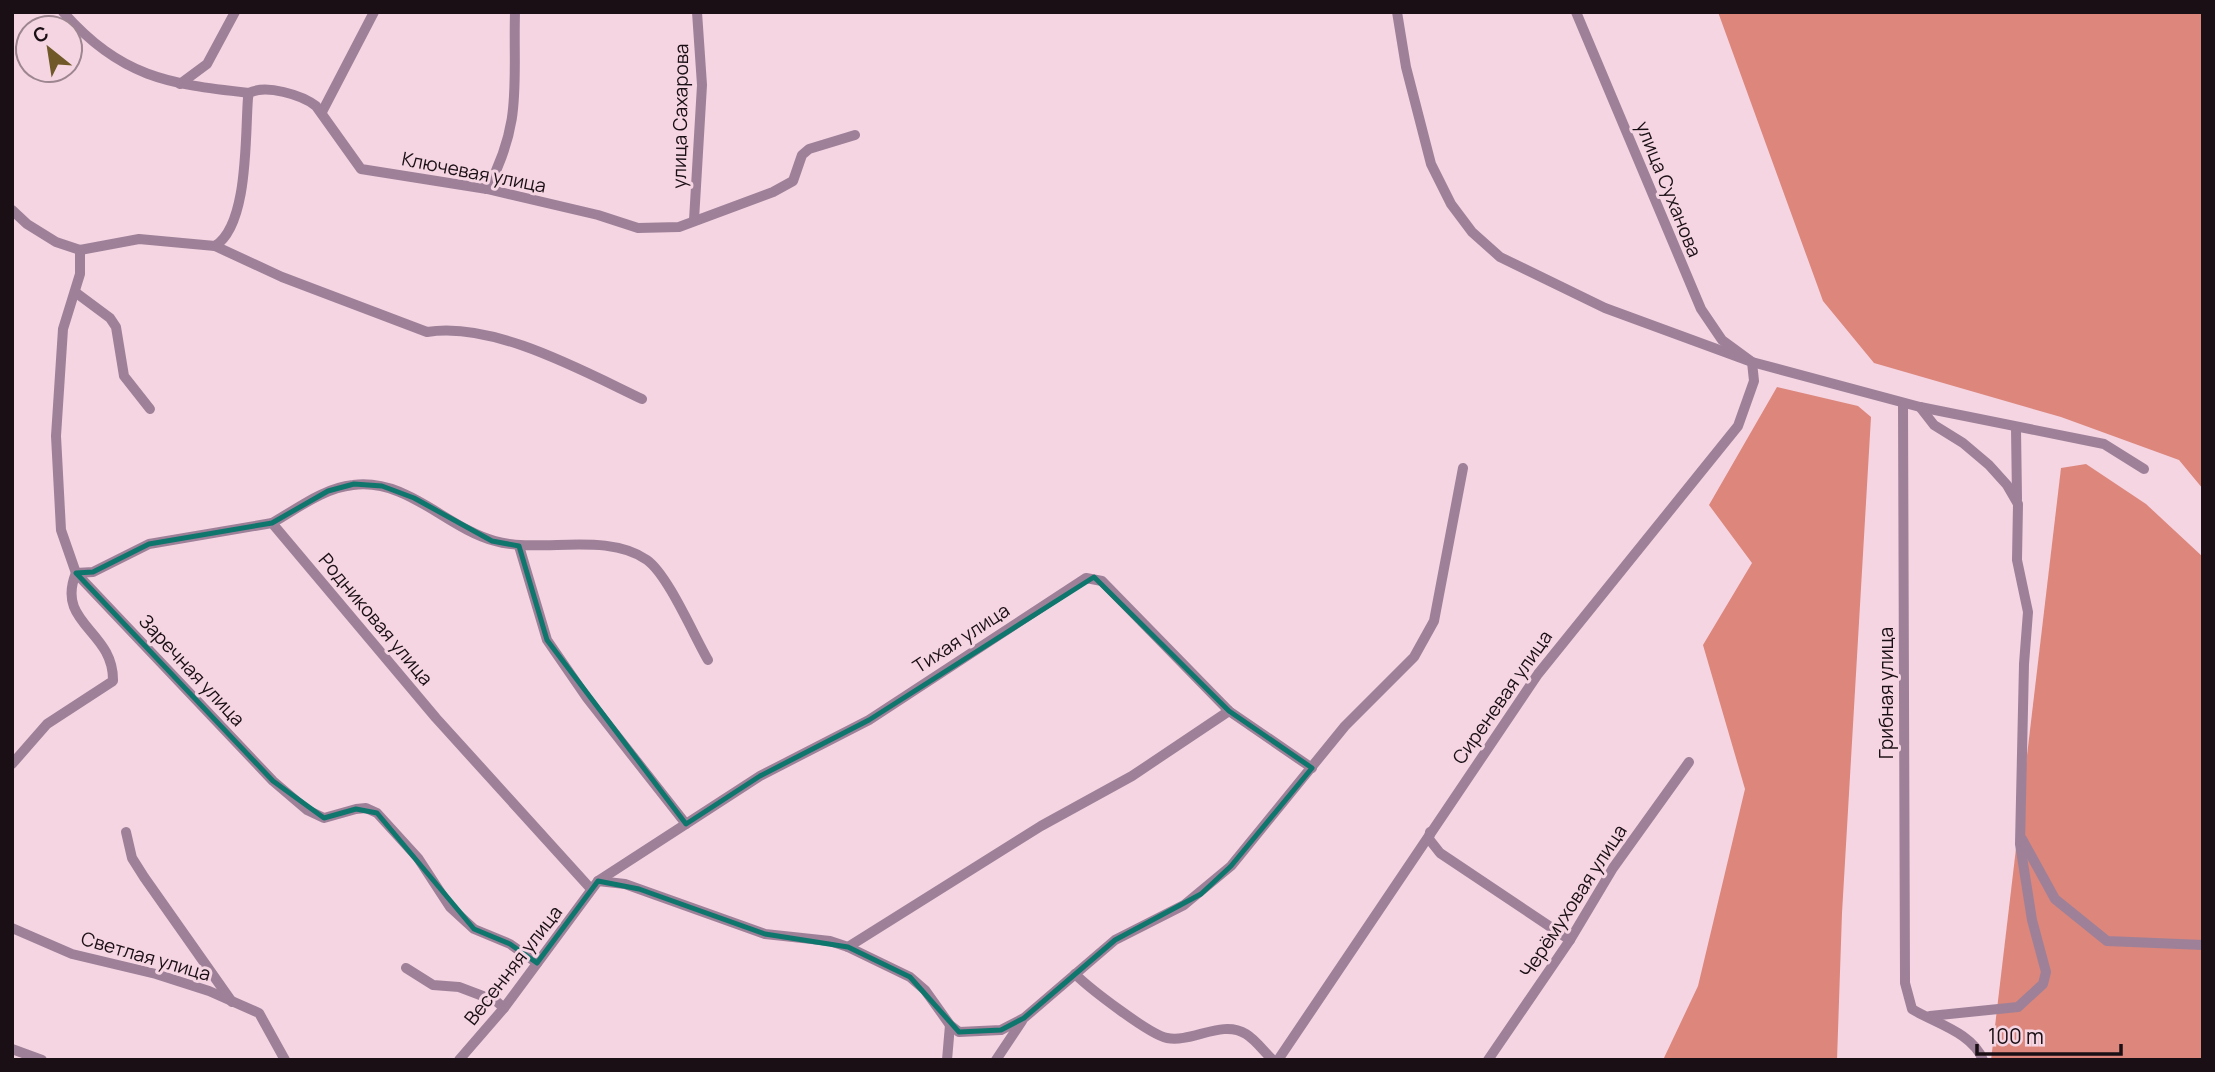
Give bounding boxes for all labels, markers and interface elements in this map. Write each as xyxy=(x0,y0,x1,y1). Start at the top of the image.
north arrow xyxy=(14,14,84,84)
text: С xyxy=(28,20,53,49)
street label: улица Сахарова xyxy=(666,43,694,189)
street label: улица Суханова xyxy=(1630,117,1708,261)
street label: Ключевая улица xyxy=(400,145,548,199)
street label: Родниковая улица xyxy=(313,547,439,691)
street label: Тихая улица xyxy=(908,597,1014,679)
street label: Заречная улица xyxy=(133,608,251,732)
street label: Сиреневая улица xyxy=(1446,625,1558,769)
street label: Грибная улица xyxy=(1873,627,1899,759)
street label: Черёмуховая улица xyxy=(1514,819,1632,983)
street label: Весенняя улица xyxy=(458,900,568,1030)
street label: Светлая улица xyxy=(78,925,214,987)
scale bar xyxy=(1977,1012,2120,1056)
text: 100 m xyxy=(1988,1022,2044,1050)

